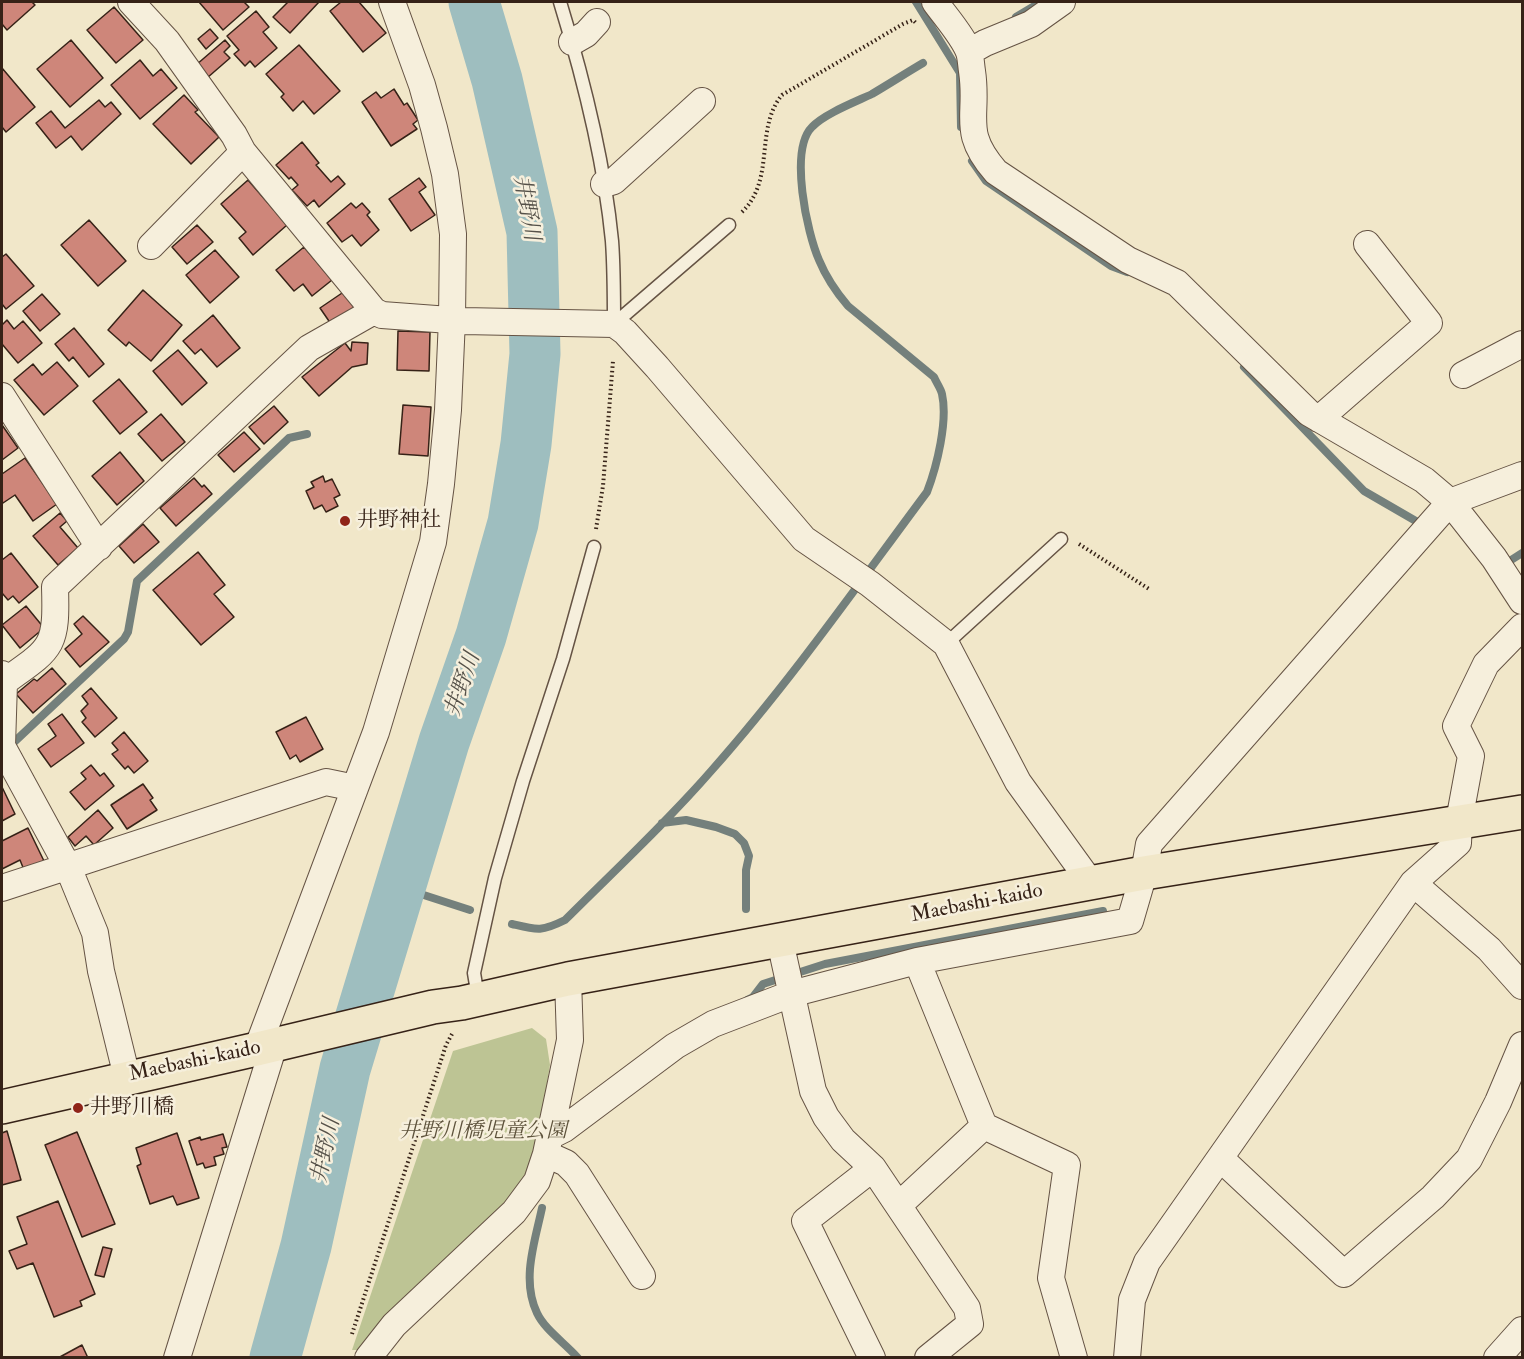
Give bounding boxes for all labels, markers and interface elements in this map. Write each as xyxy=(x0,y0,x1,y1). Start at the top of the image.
water label: 井野川 xyxy=(506,173,544,243)
place label: 井野神社 xyxy=(357,508,441,534)
marker: 井野神社 xyxy=(338,514,352,528)
water label: 井野川 xyxy=(441,650,487,720)
street label: Maebashi-kaido xyxy=(909,879,1045,929)
street label: Maebashi-kaido xyxy=(127,1036,263,1088)
place label: 井野川橋 xyxy=(90,1095,174,1121)
marker: 井野川橋 xyxy=(71,1101,85,1115)
water label: 井野川 xyxy=(307,1116,347,1186)
park label: 井野川橋児童公園 xyxy=(399,1119,567,1145)

